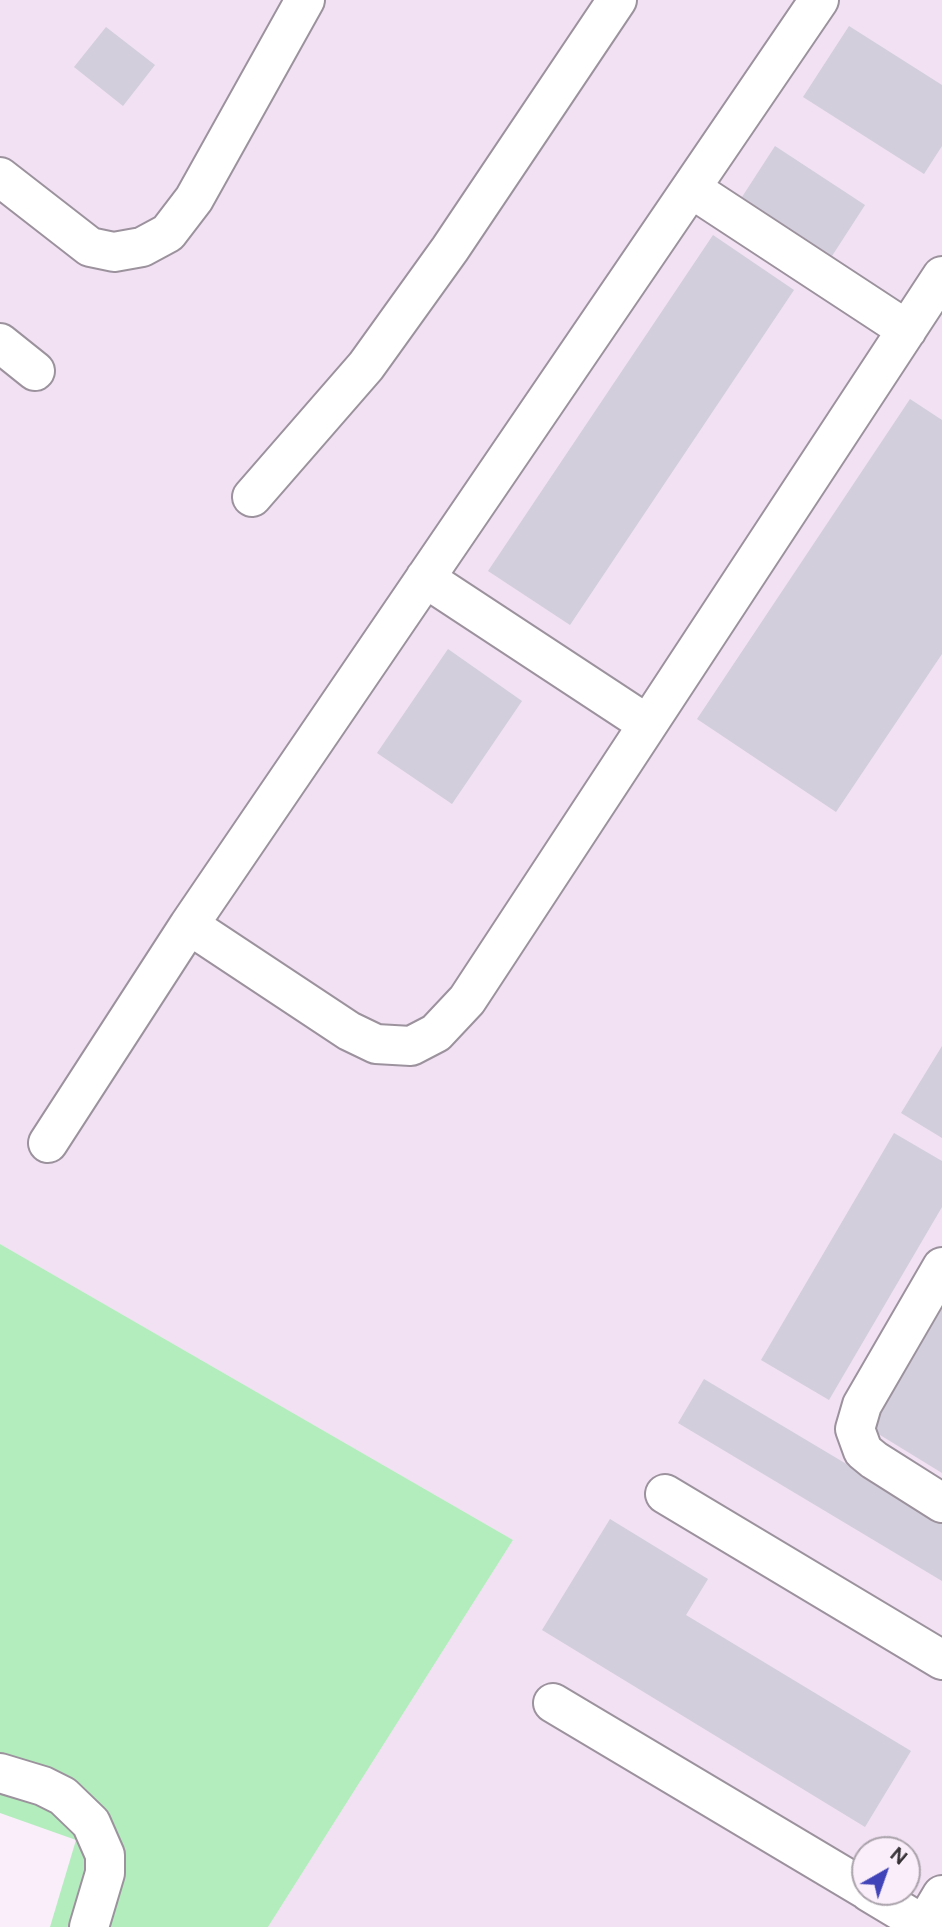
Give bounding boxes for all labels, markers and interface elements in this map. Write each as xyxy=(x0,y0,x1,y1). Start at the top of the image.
north arrow xyxy=(851,1836,921,1906)
text: N xyxy=(886,1843,912,1870)

